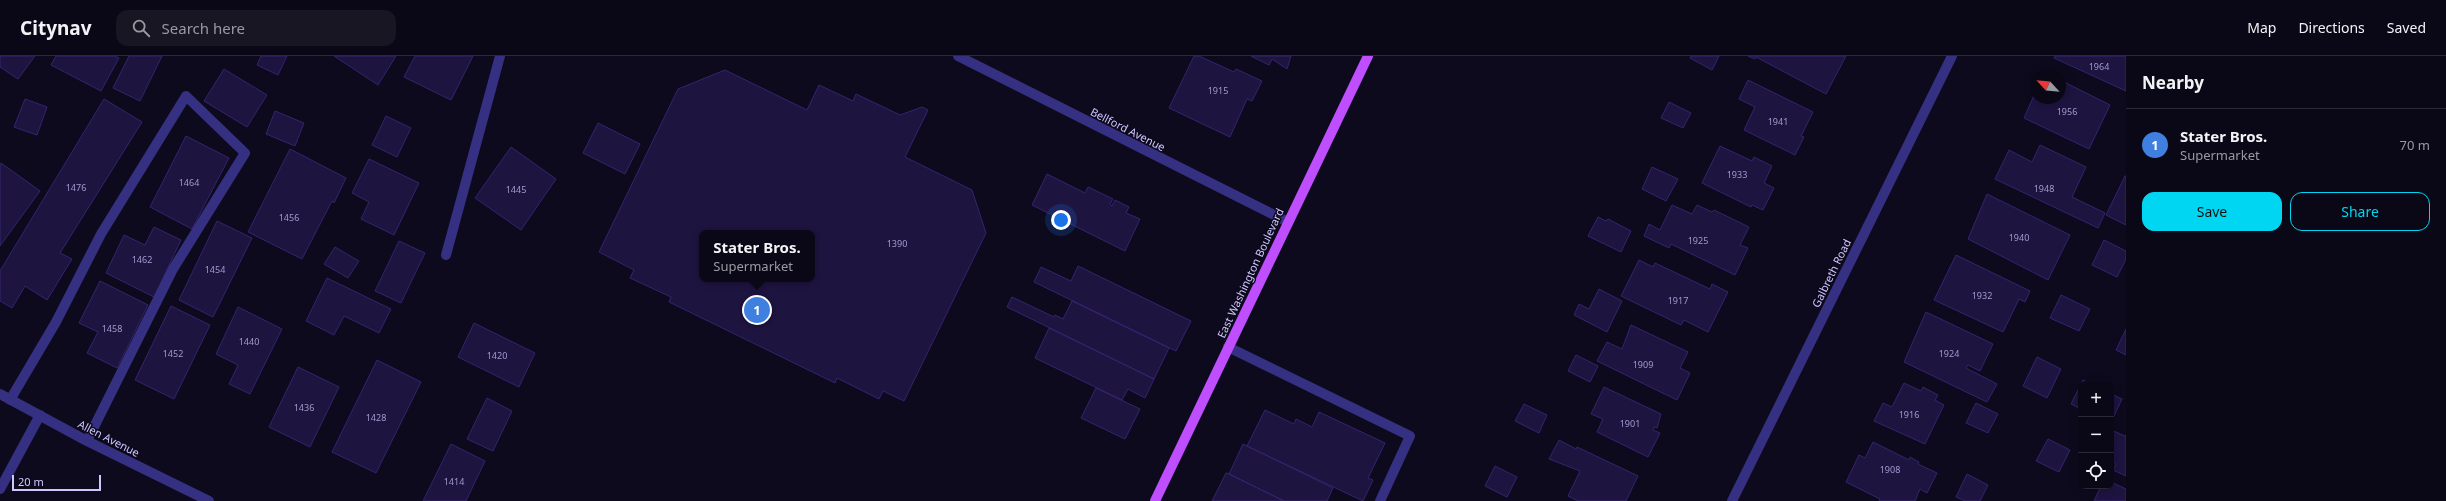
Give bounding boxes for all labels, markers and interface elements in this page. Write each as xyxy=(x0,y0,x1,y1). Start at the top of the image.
search box xyxy=(116,10,396,46)
text: Citynav xyxy=(20,15,92,41)
icon: search xyxy=(130,17,152,39)
text: Search here xyxy=(162,18,245,38)
text: Map xyxy=(2247,18,2276,37)
text: Directions xyxy=(2298,18,2365,37)
text: Saved xyxy=(2387,18,2426,37)
house number: 1964 xyxy=(2089,60,2109,73)
north arrow xyxy=(2030,68,2066,104)
text: Nearby xyxy=(2142,71,2204,94)
house number: 1915 xyxy=(1208,84,1228,97)
street label: Bellford Avenue xyxy=(1088,104,1168,154)
house number: 1956 xyxy=(2057,105,2077,118)
house number: 1941 xyxy=(1768,115,1788,128)
text: Stater Bros. xyxy=(2180,126,2267,146)
text: 1 xyxy=(2151,136,2159,154)
text: 70 m xyxy=(2400,136,2430,154)
text: Supermarket xyxy=(2180,146,2260,164)
house number: 1933 xyxy=(1727,168,1747,181)
house number: 1464 xyxy=(179,176,199,189)
house number: 1476 xyxy=(66,181,86,194)
house number: 1948 xyxy=(2034,182,2054,195)
house number: 1445 xyxy=(506,183,526,196)
button: Save xyxy=(2142,192,2282,231)
button: Share xyxy=(2290,192,2430,231)
street label: East Washington Boulevard xyxy=(1213,206,1287,340)
your location xyxy=(1051,210,1071,230)
house number: 1456 xyxy=(279,211,299,224)
popup xyxy=(699,230,815,282)
house number: 1940 xyxy=(2009,231,2029,244)
house number: 1925 xyxy=(1688,234,1708,247)
street label: Galbreth Road xyxy=(1808,236,1854,310)
text: Stater Bros. xyxy=(713,237,801,257)
house number: 1390 xyxy=(887,237,907,250)
house number: 1462 xyxy=(132,253,152,266)
text: Supermarket xyxy=(713,257,793,275)
house number: 1454 xyxy=(205,263,225,276)
house number: 1932 xyxy=(1972,289,1992,302)
house number: 1917 xyxy=(1668,294,1688,307)
pin: 1 xyxy=(744,295,770,325)
house number: 1458 xyxy=(102,322,122,335)
house number: 1440 xyxy=(239,335,259,348)
house number: 1452 xyxy=(163,347,183,360)
house number: 1924 xyxy=(1939,347,1959,360)
house number: 1420 xyxy=(487,349,507,362)
house number: 1909 xyxy=(1633,358,1653,371)
map controls xyxy=(2078,381,2114,489)
button: + xyxy=(2078,381,2114,417)
house number: 1436 xyxy=(294,401,314,414)
house number: 1916 xyxy=(1899,408,1919,421)
house number: 1428 xyxy=(366,411,386,424)
street label: Allen Avenue xyxy=(76,416,142,460)
house number: 1901 xyxy=(1620,417,1640,430)
button: − xyxy=(2078,417,2114,453)
button: locate xyxy=(2078,453,2114,489)
house number: 1908 xyxy=(1880,463,1900,476)
scale bar xyxy=(12,473,101,492)
text: 20 m xyxy=(18,474,44,489)
house number: 1414 xyxy=(444,475,464,488)

